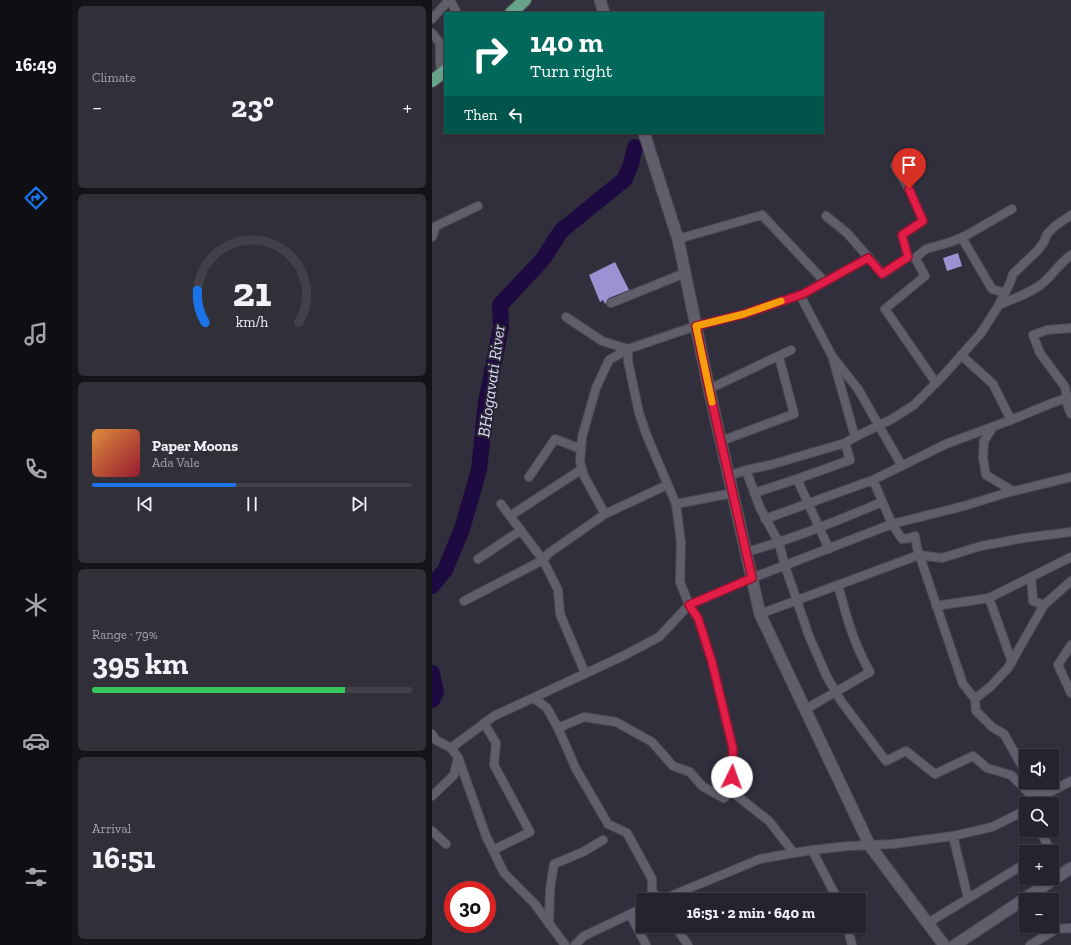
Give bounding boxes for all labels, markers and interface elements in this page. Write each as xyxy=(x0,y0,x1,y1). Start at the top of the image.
text: 140 m xyxy=(530,26,603,59)
icon: right xyxy=(464,28,516,80)
text: 16:49 xyxy=(15,54,57,76)
text: Turn right xyxy=(530,60,612,82)
text: Climate xyxy=(92,70,136,85)
text: 23° xyxy=(231,89,274,125)
text: − xyxy=(92,94,102,121)
text: + xyxy=(403,94,412,121)
icon: left xyxy=(505,104,527,126)
text: Then xyxy=(464,106,497,124)
pin xyxy=(892,148,926,189)
icon: arrive xyxy=(898,154,920,176)
icon: directions xyxy=(22,184,50,212)
text: 21 xyxy=(232,266,272,316)
text: km/h xyxy=(236,313,268,330)
icon: music xyxy=(22,320,50,348)
water label: BHogavati River xyxy=(473,323,509,439)
text: Paper Moons xyxy=(152,437,238,455)
icon: phone xyxy=(22,455,50,483)
text: Ada Vale xyxy=(152,455,200,470)
icon: previous xyxy=(134,493,156,515)
icon: pause xyxy=(241,493,263,515)
icon: next xyxy=(348,493,370,515)
icon: climate xyxy=(22,591,50,619)
text: Range · 79% xyxy=(92,627,158,642)
text: 395 km xyxy=(92,646,188,682)
icon: car xyxy=(22,727,50,755)
map controls xyxy=(1019,749,1059,933)
button: sound xyxy=(1019,749,1059,789)
position arrow xyxy=(711,756,753,798)
button: search xyxy=(1019,797,1059,837)
text: Arrival xyxy=(92,821,131,836)
text: 16:51 xyxy=(92,840,155,876)
button: + xyxy=(1019,845,1059,885)
icon: filters xyxy=(22,863,50,891)
speed limit sign: 30 xyxy=(444,881,496,933)
button: − xyxy=(1019,893,1059,933)
text: 16:51 · 2 min · 640 m xyxy=(687,904,815,922)

